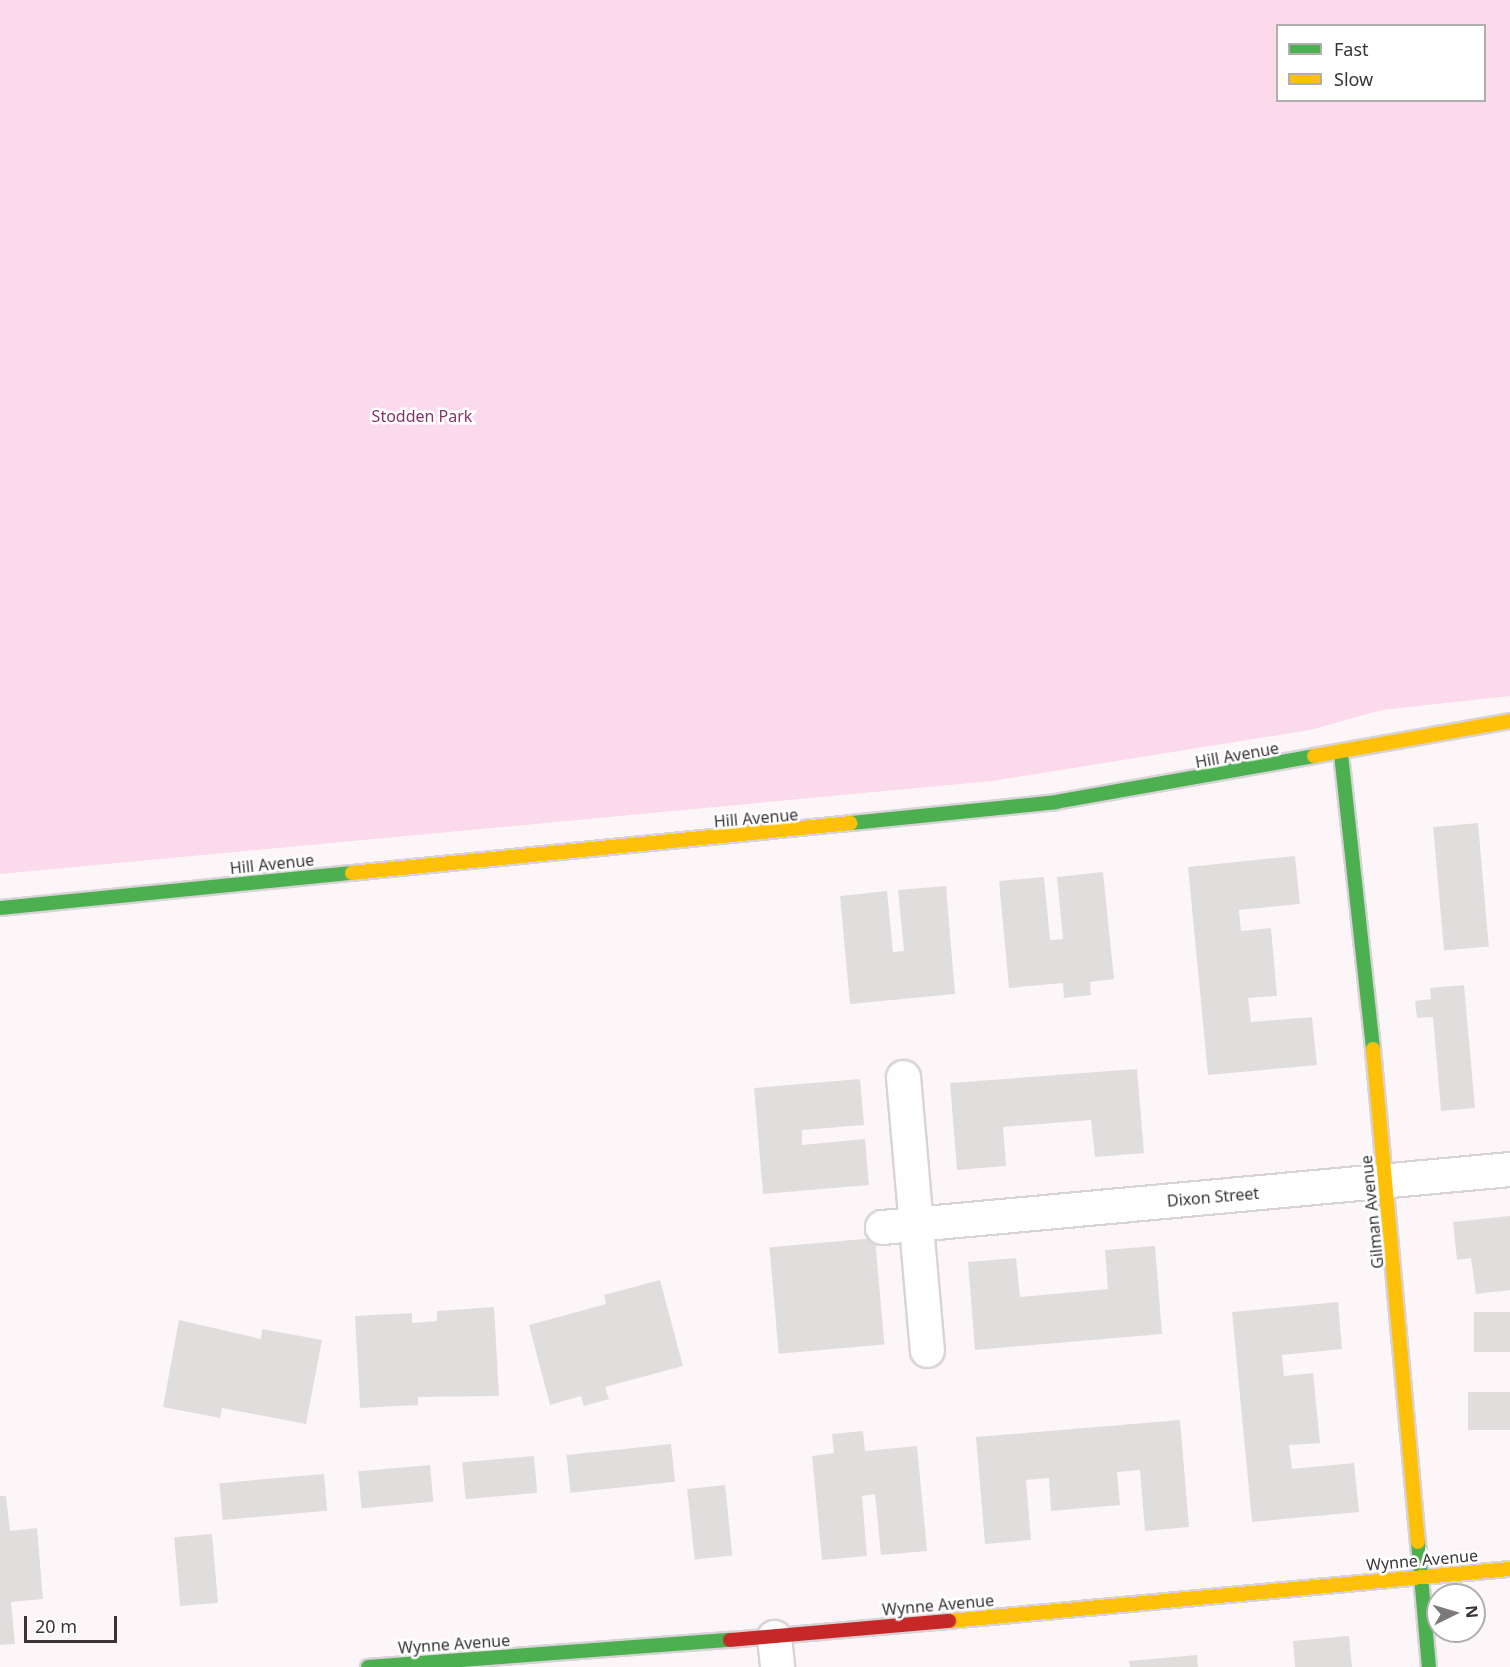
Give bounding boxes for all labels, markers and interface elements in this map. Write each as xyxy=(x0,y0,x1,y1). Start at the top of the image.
legend xyxy=(1276,24,1486,102)
text: Fast xyxy=(1334,37,1369,61)
text: Slow xyxy=(1334,67,1373,91)
park label: Stodden Park xyxy=(372,406,472,426)
street label: Hill Avenue xyxy=(1194,738,1280,772)
street label: Hill Avenue xyxy=(713,805,799,831)
street label: Hill Avenue xyxy=(229,850,315,878)
street label: Gilman Avenue xyxy=(1356,1154,1388,1270)
street label: Dixon Street xyxy=(1166,1183,1260,1211)
street label: Wynne Avenue xyxy=(1365,1546,1479,1574)
north arrow xyxy=(1426,1583,1486,1643)
street label: Wynne Avenue xyxy=(881,1591,995,1619)
scale bar xyxy=(27,1604,120,1642)
text: N xyxy=(1460,1604,1483,1619)
text: 20 m xyxy=(35,1614,77,1638)
street label: Wynne Avenue xyxy=(397,1631,511,1657)

